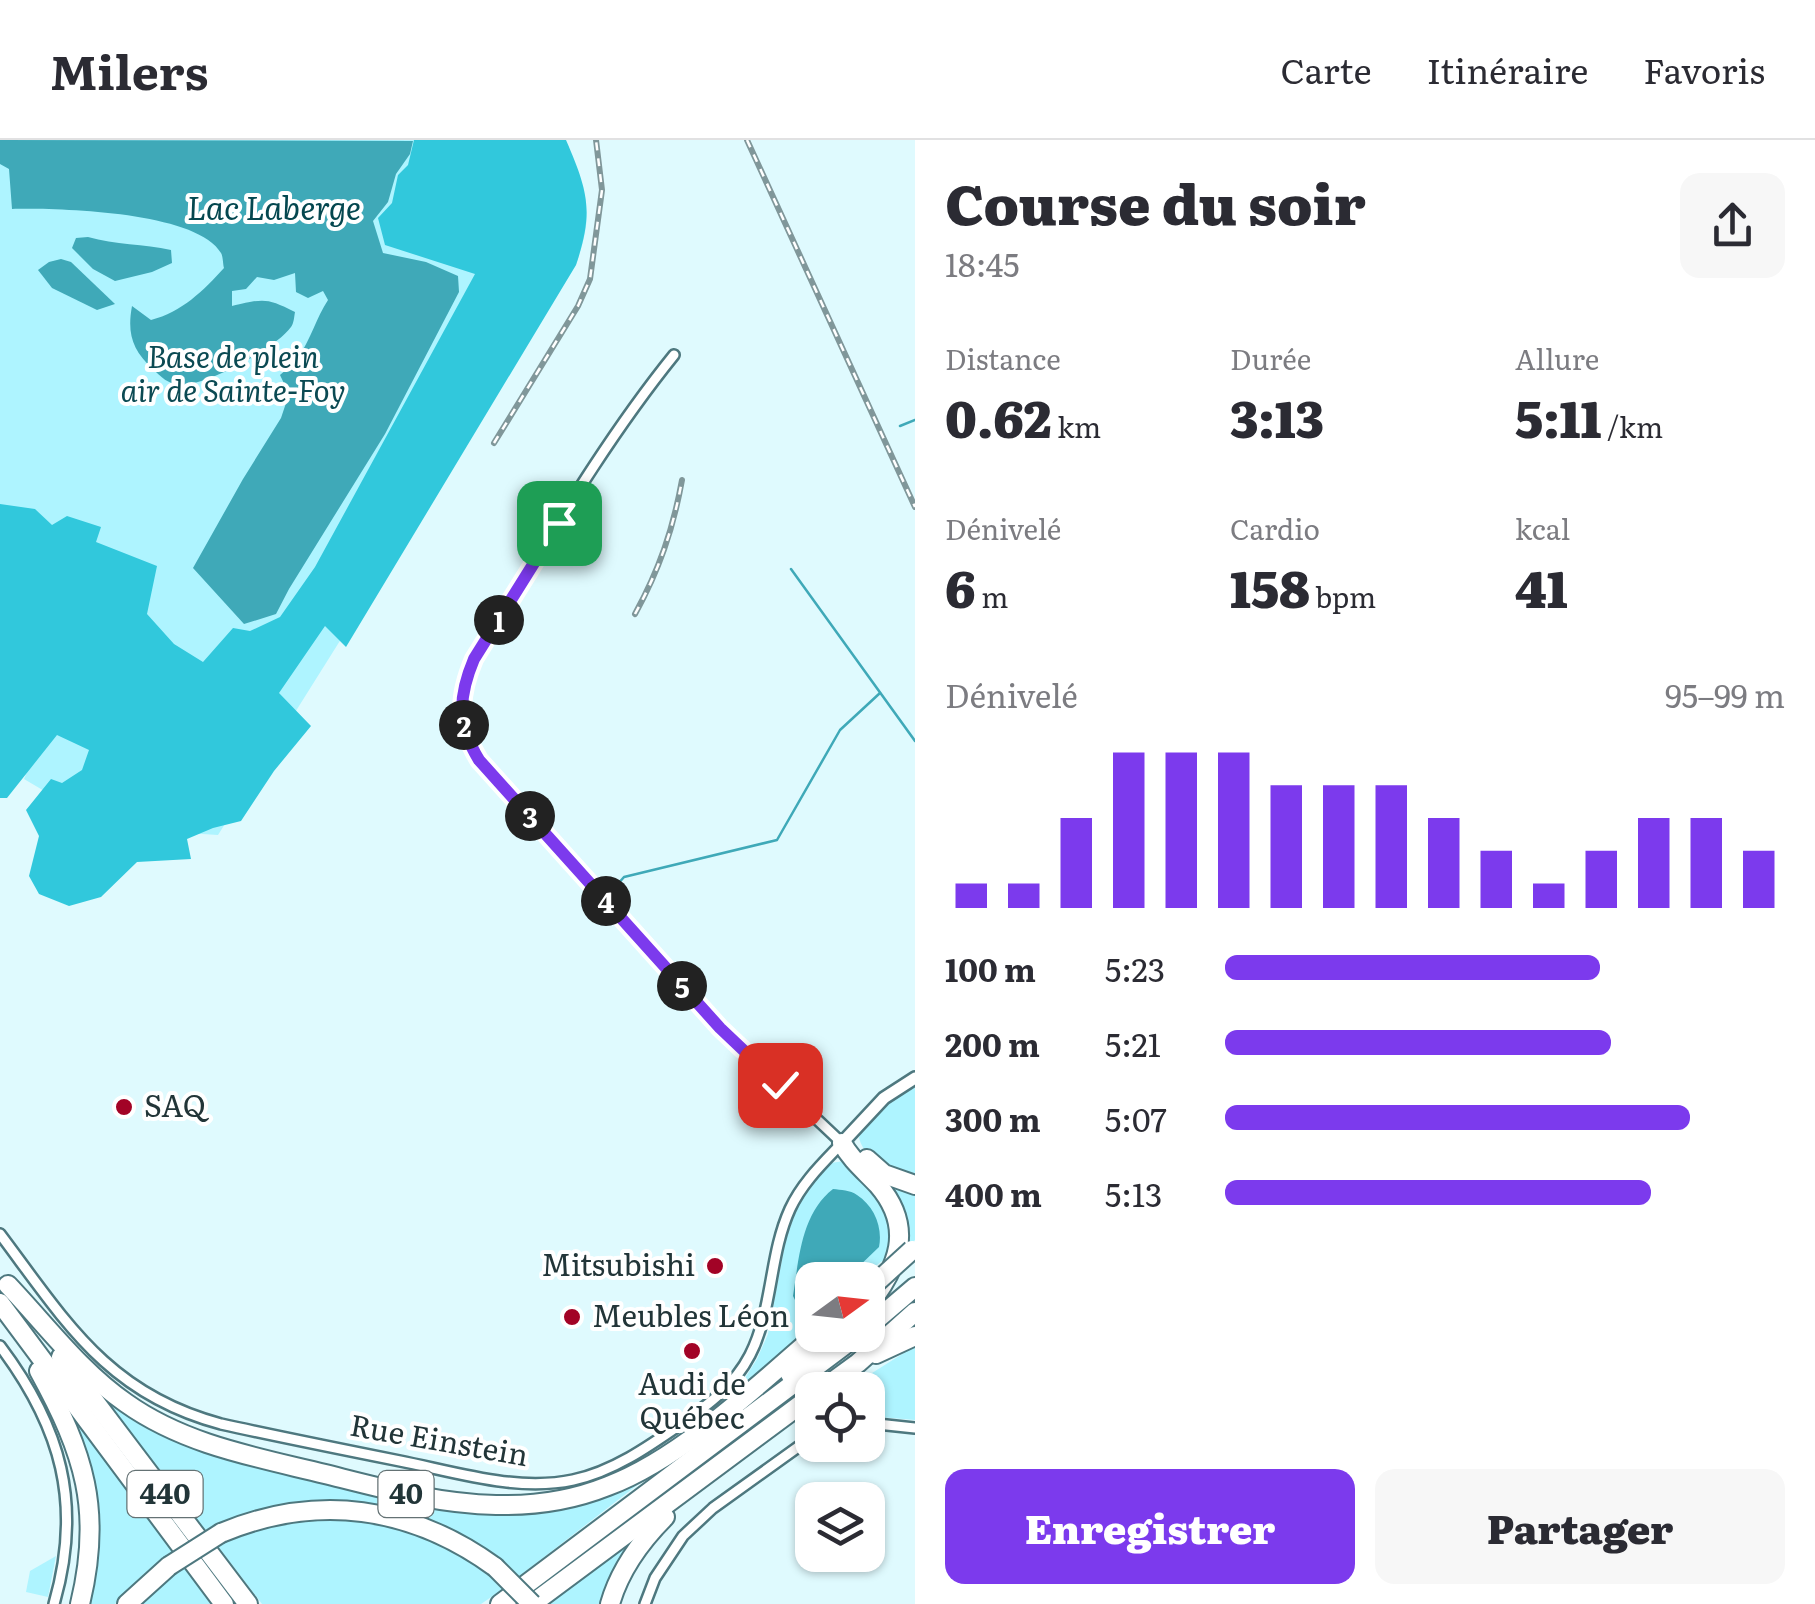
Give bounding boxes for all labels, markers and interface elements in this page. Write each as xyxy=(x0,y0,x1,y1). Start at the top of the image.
text: Milers xyxy=(50,34,208,105)
text: Carte xyxy=(1280,43,1372,95)
text: Itinéraire xyxy=(1427,43,1588,95)
text: Favoris xyxy=(1643,43,1765,95)
text: Course du soir xyxy=(945,160,1366,242)
button: share xyxy=(1680,173,1785,278)
water label: Lac Laberge xyxy=(187,182,361,230)
text: 18:45 xyxy=(945,239,1020,287)
park label: Base de plein air de Sainte-Foy xyxy=(120,333,346,411)
text: Distance xyxy=(945,337,1061,379)
text: Durée xyxy=(1230,337,1311,379)
text: Allure xyxy=(1515,337,1599,379)
text: 0.62 xyxy=(945,379,1052,453)
text: 3:13 xyxy=(1230,379,1324,453)
text: 5:11 xyxy=(1515,379,1601,453)
text: km xyxy=(1052,405,1101,447)
text: /km xyxy=(1601,405,1663,447)
pin xyxy=(517,481,602,566)
icon: arrive xyxy=(532,496,587,551)
text: Dénivelé xyxy=(945,507,1061,549)
text: Cardio xyxy=(1230,507,1320,549)
text: kcal xyxy=(1515,507,1570,549)
text: 6 xyxy=(945,549,976,623)
text: 158 xyxy=(1230,549,1310,623)
text: 41 xyxy=(1515,549,1568,623)
text: m xyxy=(976,575,1008,617)
text: bpm xyxy=(1310,575,1376,617)
pin: 1 xyxy=(474,595,524,645)
text: 1 xyxy=(493,599,505,641)
text: Dénivelé xyxy=(945,670,1078,718)
text: 95–99 m xyxy=(1665,670,1785,718)
pin: 2 xyxy=(439,700,489,750)
text: 2 xyxy=(456,704,472,746)
pin: 3 xyxy=(505,791,555,841)
text: 3 xyxy=(522,795,538,837)
pin: 4 xyxy=(581,876,631,926)
text: 4 xyxy=(598,880,614,922)
text: 100 m xyxy=(945,944,1036,992)
text: 5:23 xyxy=(1105,944,1165,992)
pin: 5 xyxy=(657,961,707,1011)
text: 5 xyxy=(674,965,690,1007)
text: 200 m xyxy=(945,1019,1040,1067)
text: 5:21 xyxy=(1105,1019,1161,1067)
pin xyxy=(738,1043,823,1128)
icon: check xyxy=(753,1058,808,1113)
place label: SAQ xyxy=(144,1082,210,1126)
text: 300 m xyxy=(945,1094,1041,1142)
text: 5:07 xyxy=(1105,1094,1167,1142)
marker: SAQ xyxy=(113,1096,135,1118)
text: 400 m xyxy=(945,1169,1042,1217)
text: 5:13 xyxy=(1105,1169,1162,1217)
place label: Mitsubishi xyxy=(541,1241,695,1285)
marker: Mitsubishi xyxy=(704,1255,726,1277)
north arrow xyxy=(795,1262,885,1352)
map controls xyxy=(795,1262,885,1572)
place label: Meubles Léon xyxy=(592,1292,789,1336)
marker: Meubles Léon xyxy=(561,1306,583,1328)
marker: Audi de Québec xyxy=(681,1340,703,1362)
place label: Audi de Québec xyxy=(638,1360,746,1438)
button: locate xyxy=(795,1372,885,1462)
street label: Rue Einstein xyxy=(347,1401,532,1475)
button: Enregistrer xyxy=(945,1469,1355,1584)
button: Partager xyxy=(1375,1469,1785,1584)
road number: 440 xyxy=(128,1471,202,1517)
road number: 40 xyxy=(378,1471,434,1517)
button: layers xyxy=(795,1482,885,1572)

